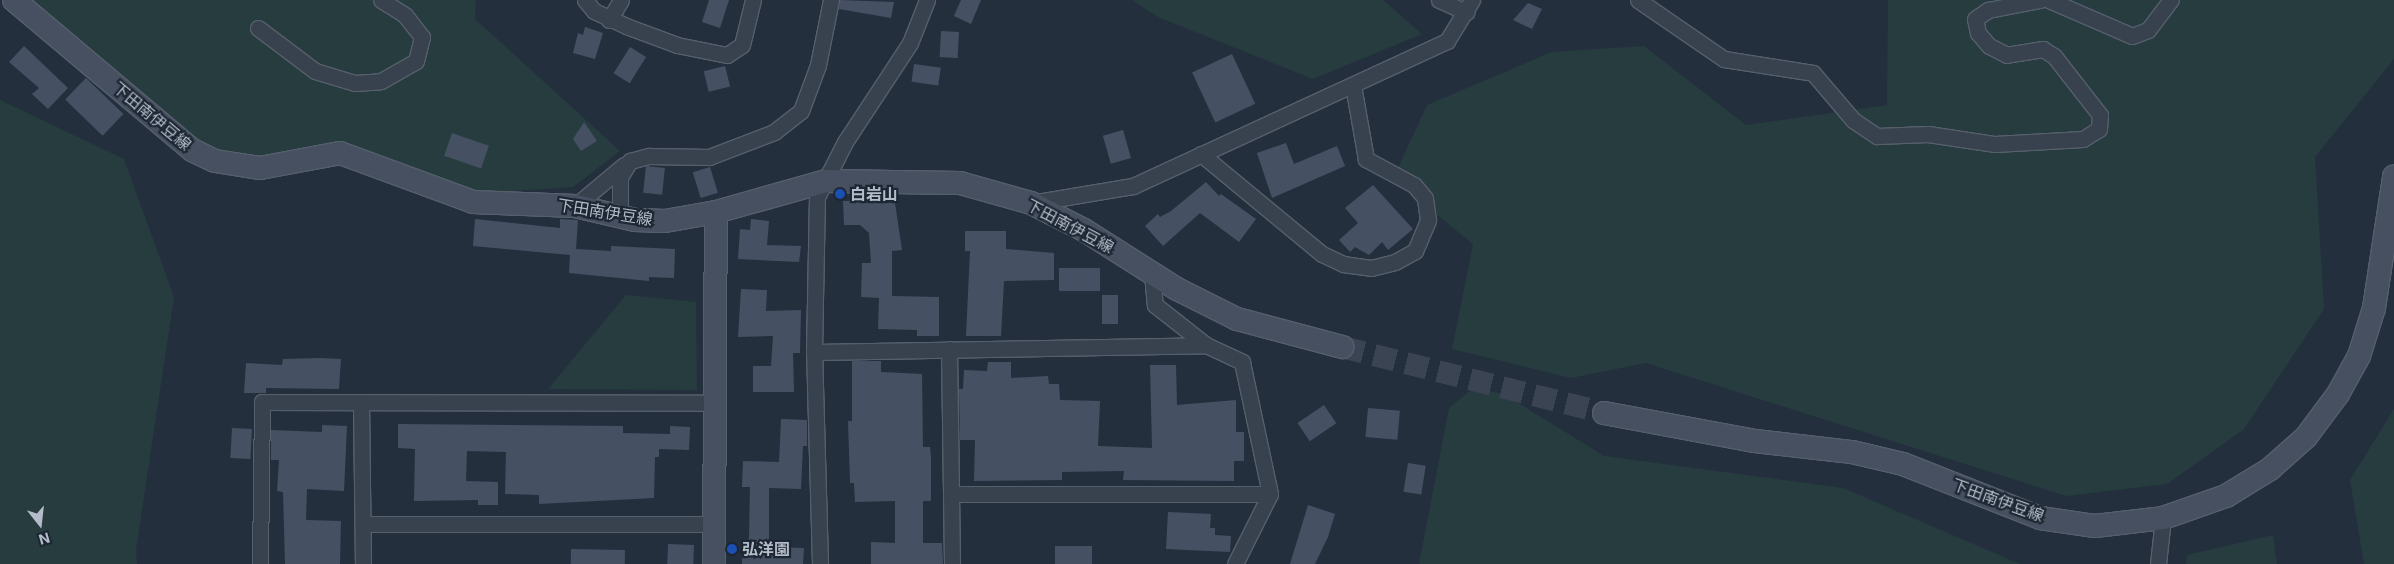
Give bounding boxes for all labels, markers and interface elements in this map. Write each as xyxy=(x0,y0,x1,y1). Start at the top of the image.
street label: 下田南伊豆線 xyxy=(109,78,195,154)
place label: 白岩山 xyxy=(850,184,898,204)
marker: 白岩山 xyxy=(834,188,846,200)
street label: 下田南伊豆線 xyxy=(556,195,654,229)
street label: 下田南伊豆線 xyxy=(1023,195,1117,257)
street label: 下田南伊豆線 xyxy=(1950,475,2046,525)
north arrow xyxy=(15,499,65,549)
text: N xyxy=(37,529,52,549)
place label: 弘洋園 xyxy=(742,539,790,559)
marker: 弘洋園 xyxy=(726,543,738,555)

